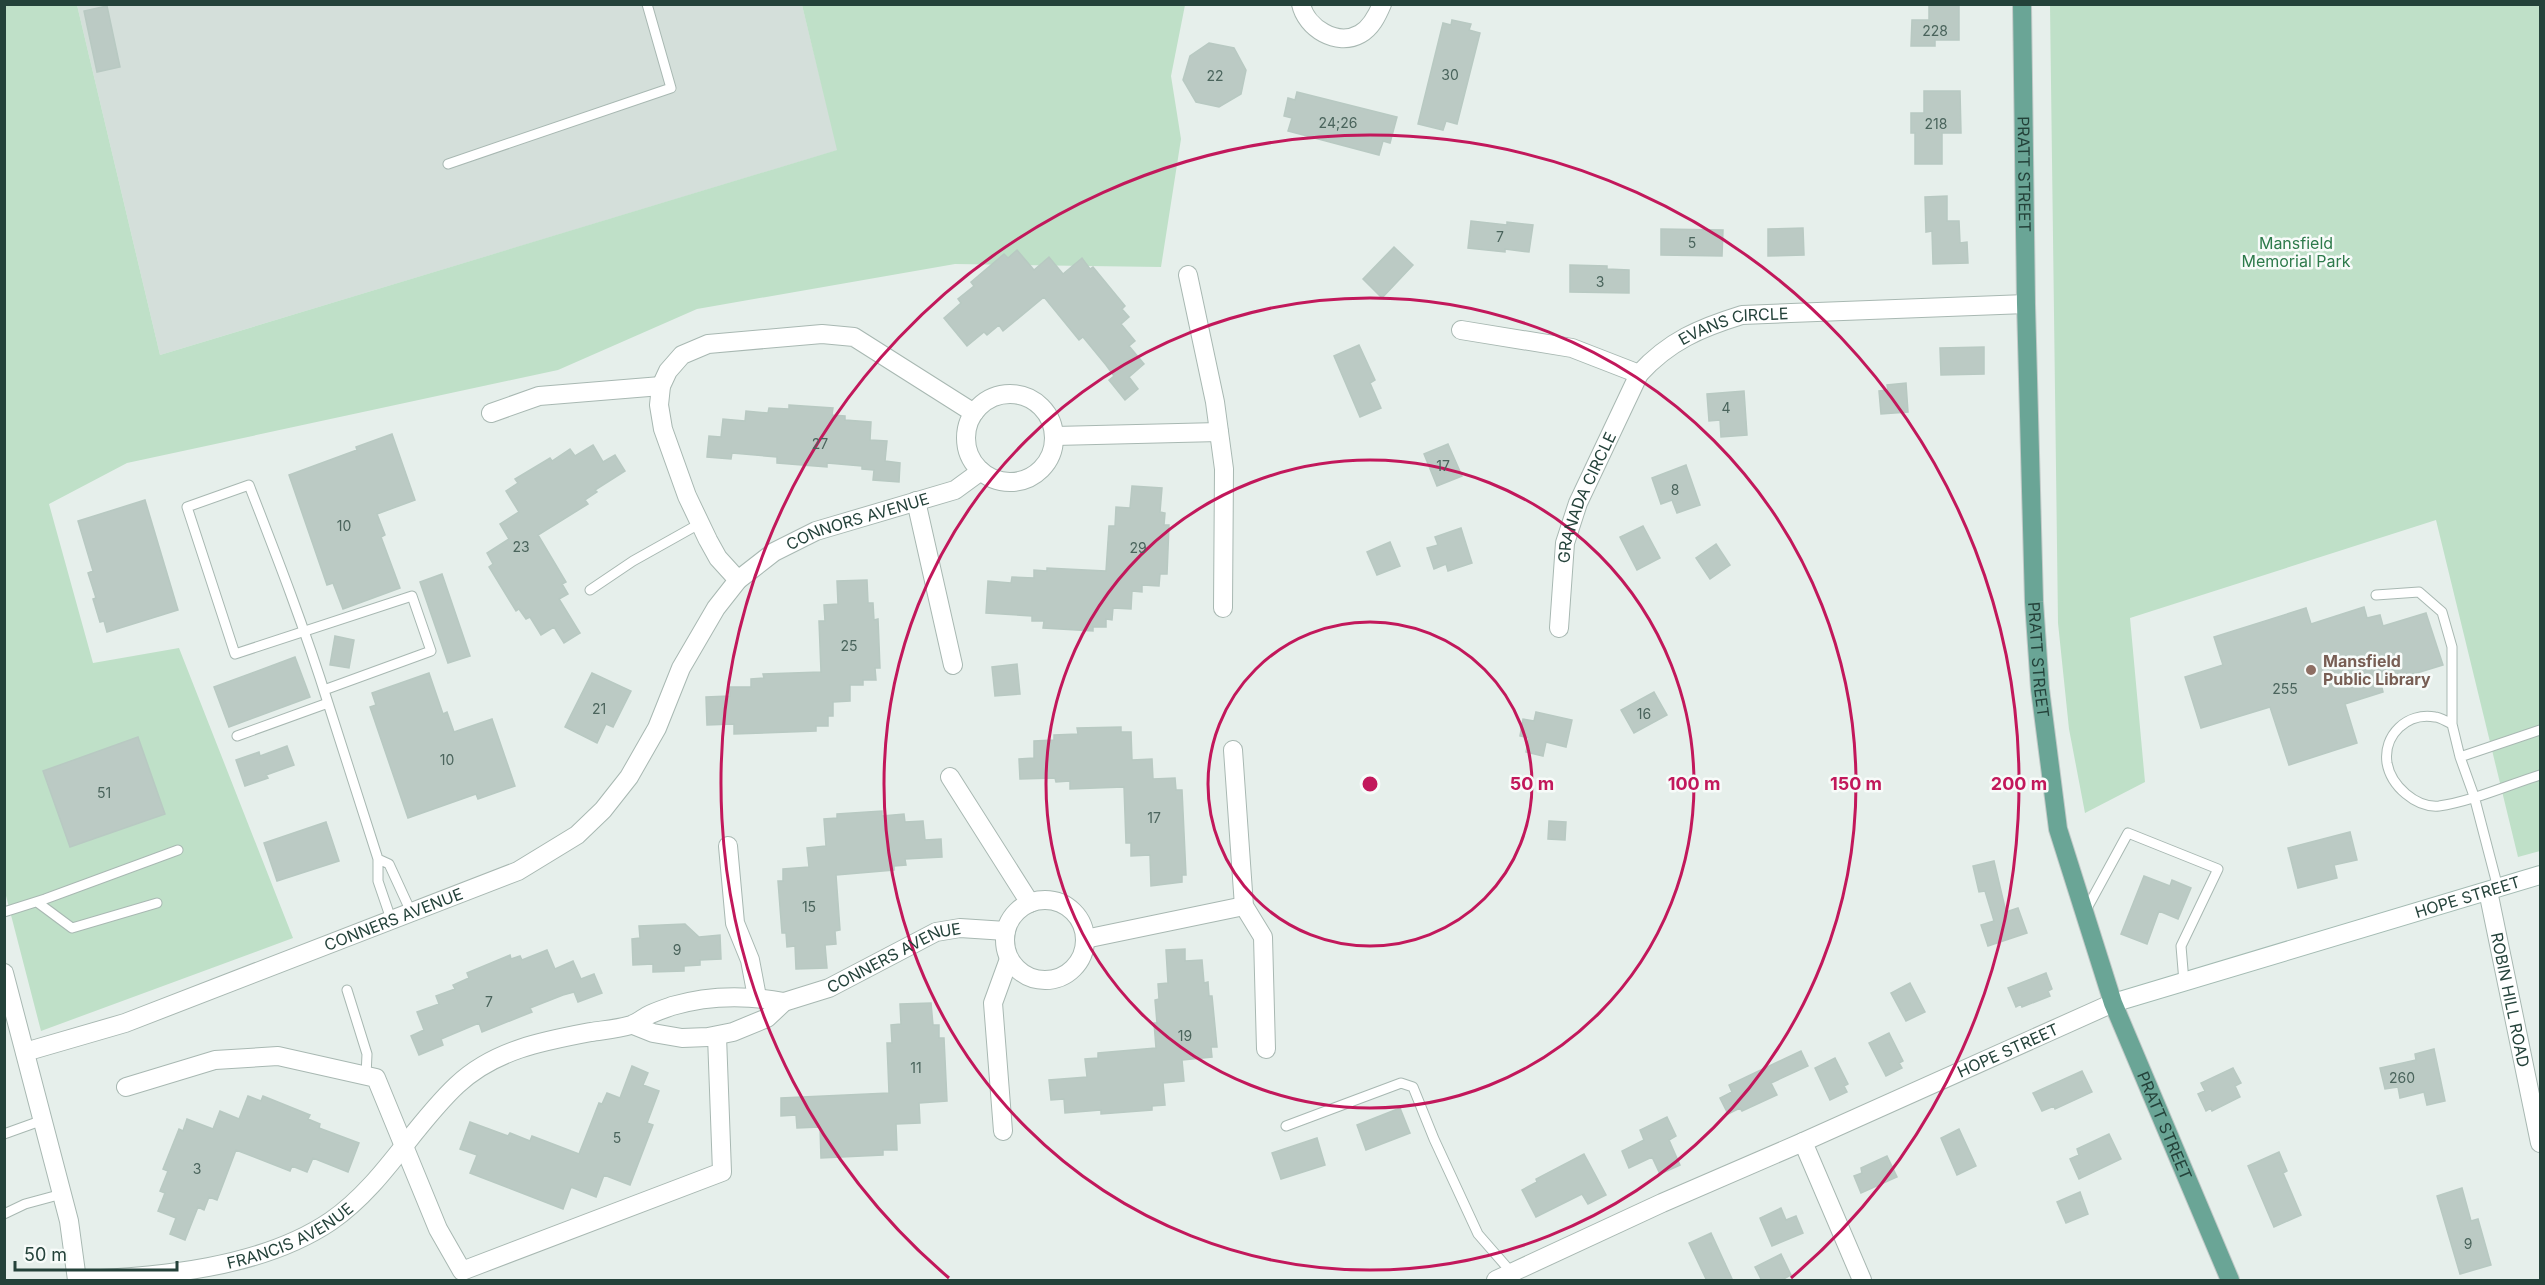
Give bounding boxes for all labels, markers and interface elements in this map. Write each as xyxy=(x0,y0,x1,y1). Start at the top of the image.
house number: 228 xyxy=(1922,22,1948,39)
house number: 30 xyxy=(1441,66,1459,83)
house number: 22 xyxy=(1206,67,1224,84)
house number: 24;26 xyxy=(1319,114,1357,131)
house number: 218 xyxy=(1925,115,1947,132)
street label: PRATT STREET xyxy=(2013,116,2035,232)
house number: 7 xyxy=(1496,228,1504,245)
park label: Mansfield Memorial Park xyxy=(2241,233,2351,271)
house number: 5 xyxy=(1688,234,1696,251)
house number: 3 xyxy=(1596,273,1604,290)
street label: EVANS CIRCLE xyxy=(1675,303,1789,349)
house number: 4 xyxy=(1721,399,1731,416)
street label: GRANADA CIRCLE xyxy=(1554,429,1620,564)
house number: 27 xyxy=(812,435,828,452)
house number: 17 xyxy=(1436,457,1450,474)
house number: 8 xyxy=(1671,481,1679,498)
street label: CONNORS AVENUE xyxy=(783,488,931,554)
house number: 10 xyxy=(337,517,351,534)
house number: 23 xyxy=(512,538,530,555)
house number: 29 xyxy=(1129,539,1147,556)
street label: PRATT STREET xyxy=(2024,601,2054,719)
house number: 25 xyxy=(840,637,858,654)
place label: Mansfield Public Library xyxy=(2323,651,2431,689)
marker: Mansfield Public Library xyxy=(2304,663,2318,677)
house number: 255 xyxy=(2272,680,2298,697)
house number: 21 xyxy=(592,700,606,717)
house number: 16 xyxy=(1637,705,1651,722)
house number: 10 xyxy=(440,751,454,768)
text: 50 m xyxy=(1510,773,1554,794)
text: 100 m xyxy=(1668,773,1720,794)
text: 150 m xyxy=(1830,773,1882,794)
text: 200 m xyxy=(1991,773,2047,794)
centre of rings xyxy=(1360,774,1380,794)
house number: 51 xyxy=(97,784,111,801)
house number: 17 xyxy=(1147,809,1161,826)
street label: HOPE STREET xyxy=(2412,872,2522,922)
street label: CONNERS AVENUE xyxy=(321,883,466,955)
house number: 15 xyxy=(802,898,816,915)
street label: CONNERS AVENUE xyxy=(823,918,962,997)
street label: ROBIN HILL ROAD xyxy=(2487,930,2534,1069)
house number: 9 xyxy=(673,941,681,958)
house number: 7 xyxy=(485,993,493,1010)
street label: HOPE STREET xyxy=(1954,1019,2062,1082)
house number: 19 xyxy=(1178,1027,1192,1044)
house number: 11 xyxy=(910,1059,922,1076)
street label: PRATT STREET xyxy=(2133,1068,2197,1183)
house number: 260 xyxy=(2389,1069,2415,1086)
house number: 5 xyxy=(613,1129,621,1146)
house number: 3 xyxy=(193,1160,201,1177)
street label: FRANCIS AVENUE xyxy=(225,1198,357,1273)
scale bar xyxy=(15,1234,177,1272)
house number: 9 xyxy=(2464,1235,2472,1252)
text: 50 m xyxy=(24,1244,67,1265)

